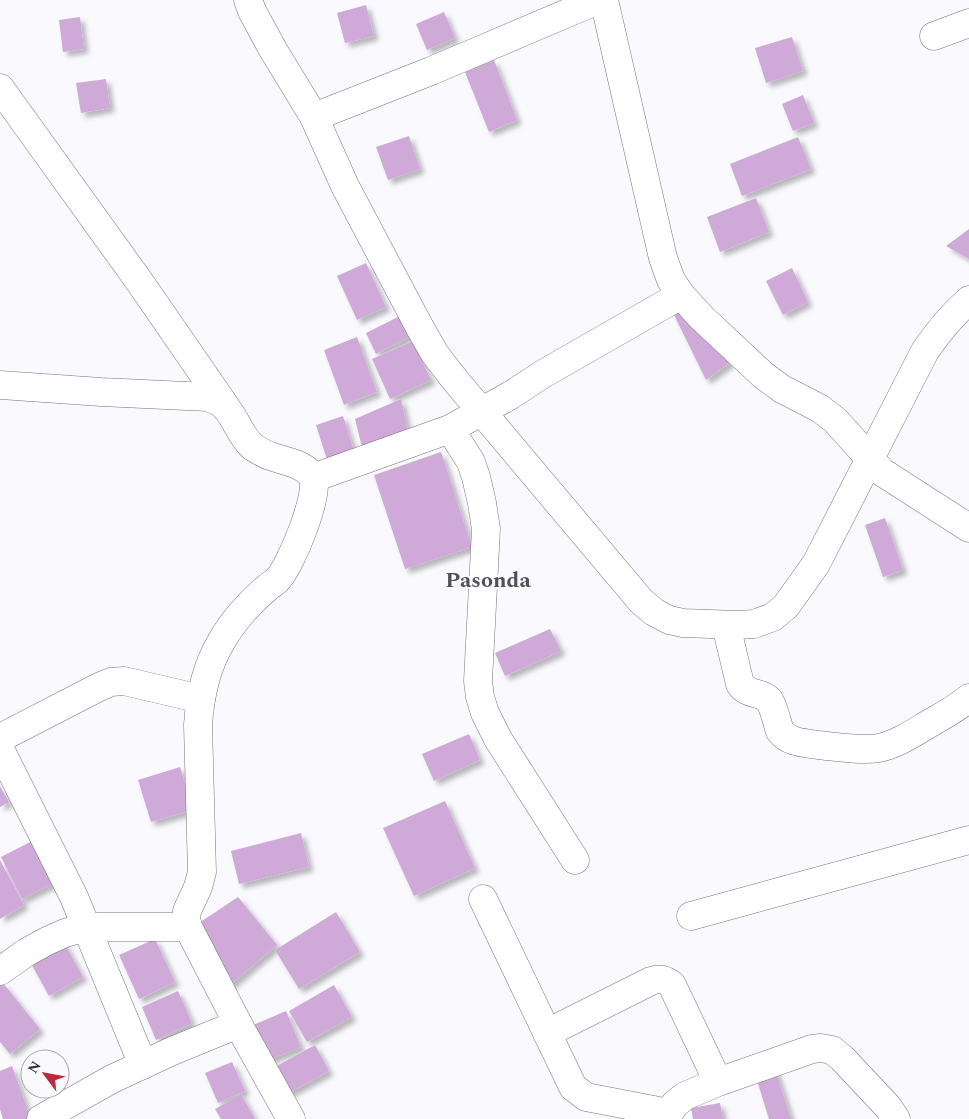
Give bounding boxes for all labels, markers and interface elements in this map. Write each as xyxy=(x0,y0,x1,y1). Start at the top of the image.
district label: Pasonda xyxy=(445,564,531,597)
north arrow xyxy=(20,1049,70,1099)
text: N xyxy=(22,1057,46,1078)

